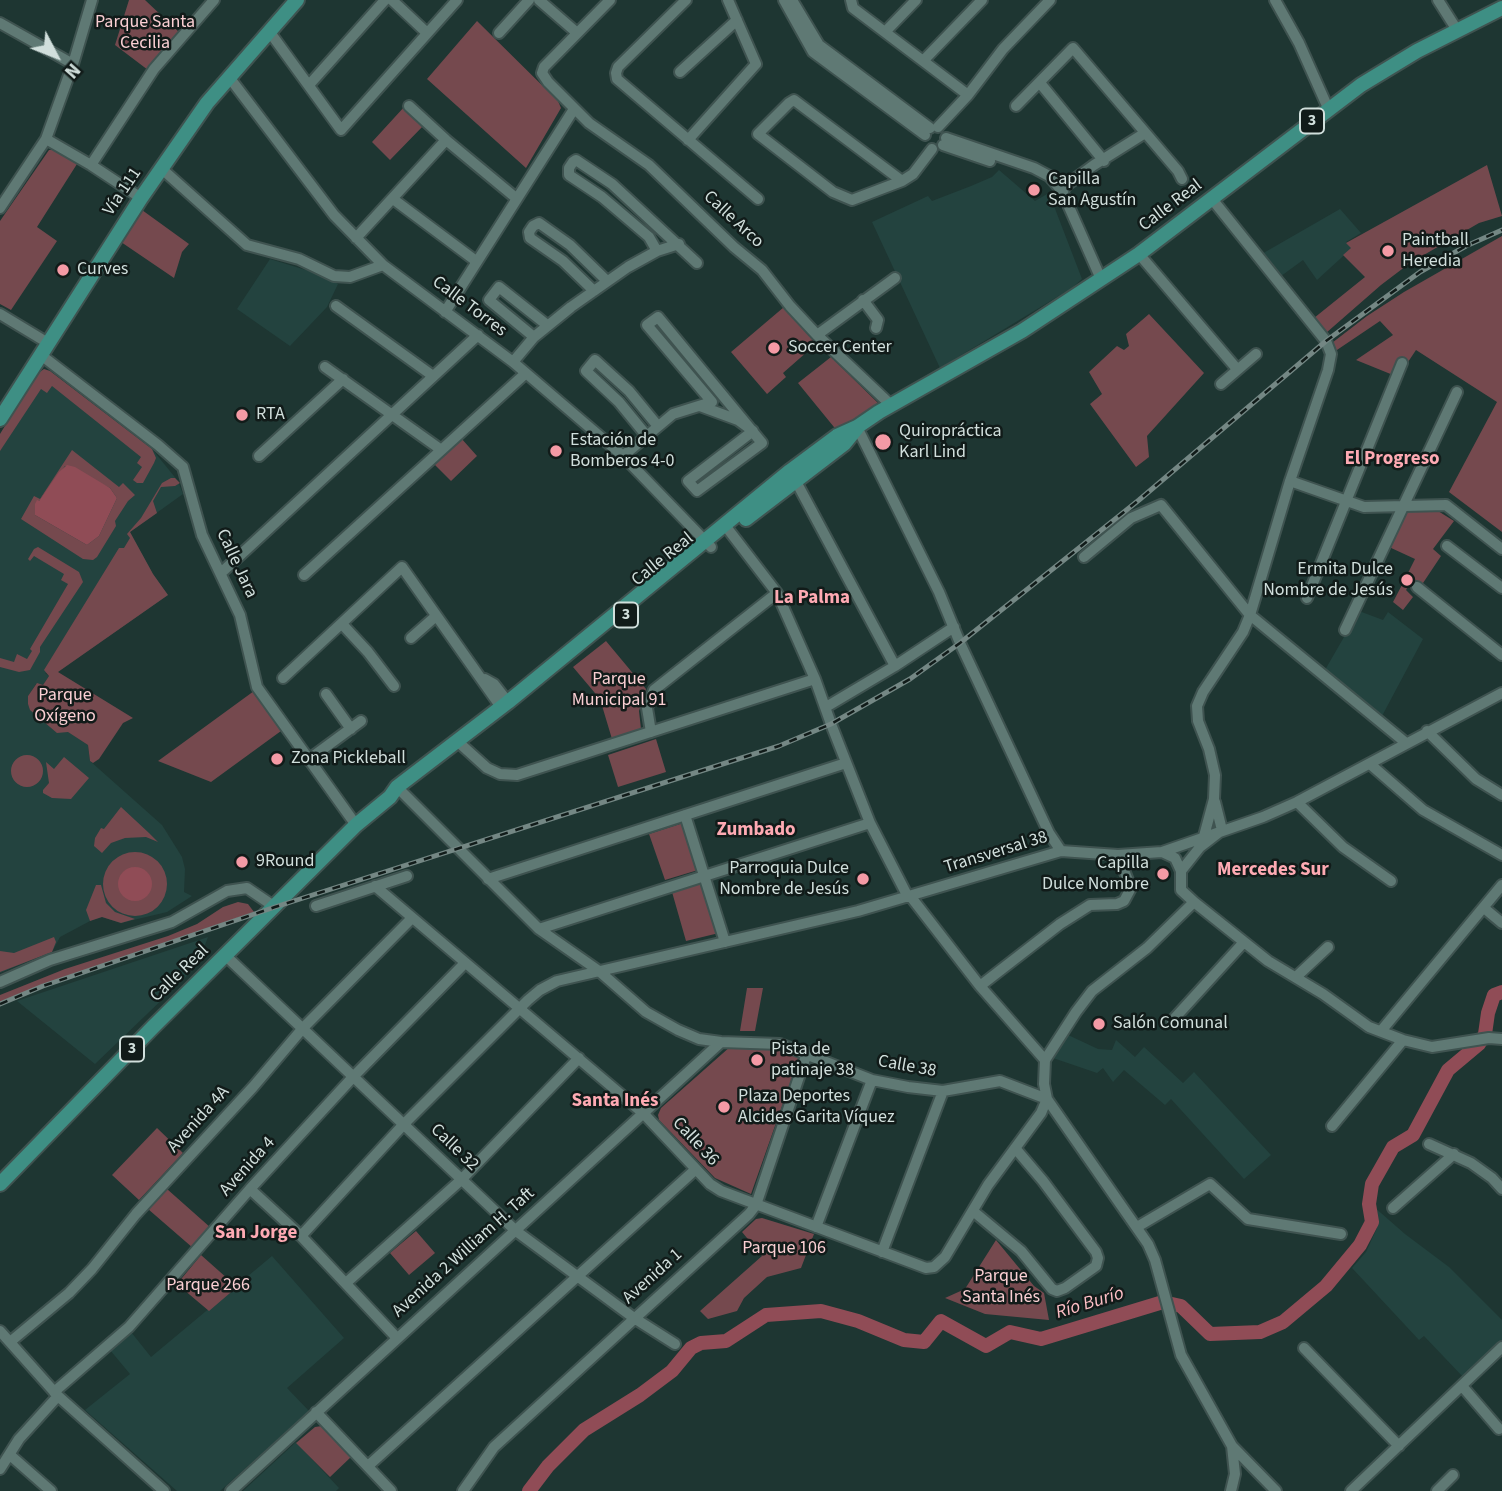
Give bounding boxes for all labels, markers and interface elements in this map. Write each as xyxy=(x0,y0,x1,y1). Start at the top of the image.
park label: Parque Santa Cecilia xyxy=(95,12,195,54)
north arrow xyxy=(21,21,91,91)
text: N xyxy=(58,57,86,84)
road number: 3 xyxy=(1300,108,1324,134)
street label: Vía 111 xyxy=(99,164,147,220)
place label: Capilla San Agustín xyxy=(1048,169,1136,212)
street label: Calle Real xyxy=(1135,175,1207,237)
marker: Capilla San Agustín xyxy=(1026,182,1042,198)
street label: Calle Arco xyxy=(698,187,768,253)
place label: Paintball Heredia xyxy=(1402,230,1469,272)
marker: Paintball Heredia xyxy=(1380,243,1396,259)
place label: Curves xyxy=(77,259,128,281)
marker: Curves xyxy=(55,262,71,278)
street label: Calle Torres xyxy=(427,272,511,342)
place label: Soccer Center xyxy=(788,337,892,359)
marker: Soccer Center xyxy=(766,340,782,356)
place label: RTA xyxy=(256,404,285,426)
marker: RTA xyxy=(234,407,250,423)
place label: Quiropráctica Karl Lind xyxy=(899,421,1002,464)
place label: Estación de Bomberos 4-0 xyxy=(570,430,675,472)
marker: Quiropráctica Karl Lind xyxy=(873,432,893,452)
marker: Estación de Bomberos 4-0 xyxy=(548,443,564,459)
district label: El Progreso xyxy=(1344,449,1440,471)
street label: Calle Jara xyxy=(211,526,261,602)
street label: Calle Real xyxy=(628,528,698,592)
place label: Ermita Dulce Nombre de Jesús xyxy=(1263,559,1393,602)
marker: Ermita Dulce Nombre de Jesús xyxy=(1399,572,1415,588)
district label: La Palma xyxy=(774,588,850,610)
road number: 3 xyxy=(614,602,638,628)
park label: Parque Municipal 91 xyxy=(572,669,666,712)
park label: Parque Oxígeno xyxy=(34,685,96,728)
place label: Zona Pickleball xyxy=(291,748,406,770)
marker: Zona Pickleball xyxy=(269,751,285,767)
district label: Zumbado xyxy=(716,820,796,842)
street label: Transversal 38 xyxy=(942,827,1050,879)
place label: 9Round xyxy=(256,851,314,873)
place label: Capilla Dulce Nombre xyxy=(1042,853,1149,896)
marker: 9Round xyxy=(234,854,250,870)
place label: Parroquia Dulce Nombre de Jesús xyxy=(719,858,849,900)
district label: Mercedes Sur xyxy=(1217,860,1329,882)
marker: Capilla Dulce Nombre xyxy=(1155,866,1171,882)
marker: Parroquia Dulce Nombre de Jesús xyxy=(855,871,871,887)
street label: Calle Real xyxy=(146,941,214,1007)
place label: Salón Comunal xyxy=(1113,1013,1228,1035)
marker: Salón Comunal xyxy=(1091,1016,1107,1032)
road number: 3 xyxy=(120,1036,144,1062)
place label: Pista de patinaje 38 xyxy=(771,1039,854,1082)
street label: Calle 38 xyxy=(876,1051,938,1083)
marker: Pista de patinaje 38 xyxy=(749,1052,765,1068)
street label: Avenida 4A xyxy=(163,1082,235,1158)
place label: Plaza Deportes Alcides Garita Víquez xyxy=(738,1086,895,1128)
district label: Santa Inés xyxy=(572,1091,658,1113)
marker: Plaza Deportes Alcides Garita Víquez xyxy=(716,1099,732,1115)
street label: Calle 36 xyxy=(667,1113,723,1171)
street label: Calle 32 xyxy=(425,1120,483,1176)
street label: Avenida 4 xyxy=(216,1133,280,1201)
street label: Avenida 2 William H. Taft xyxy=(388,1183,540,1323)
district label: San Jorge xyxy=(215,1223,297,1245)
park label: Parque 106 xyxy=(742,1238,826,1260)
street label: Avenida 1 xyxy=(619,1245,687,1309)
park label: Parque Santa Inés xyxy=(962,1266,1040,1308)
park label: Parque 266 xyxy=(166,1275,250,1297)
water label: Río Burío xyxy=(1053,1283,1127,1325)

